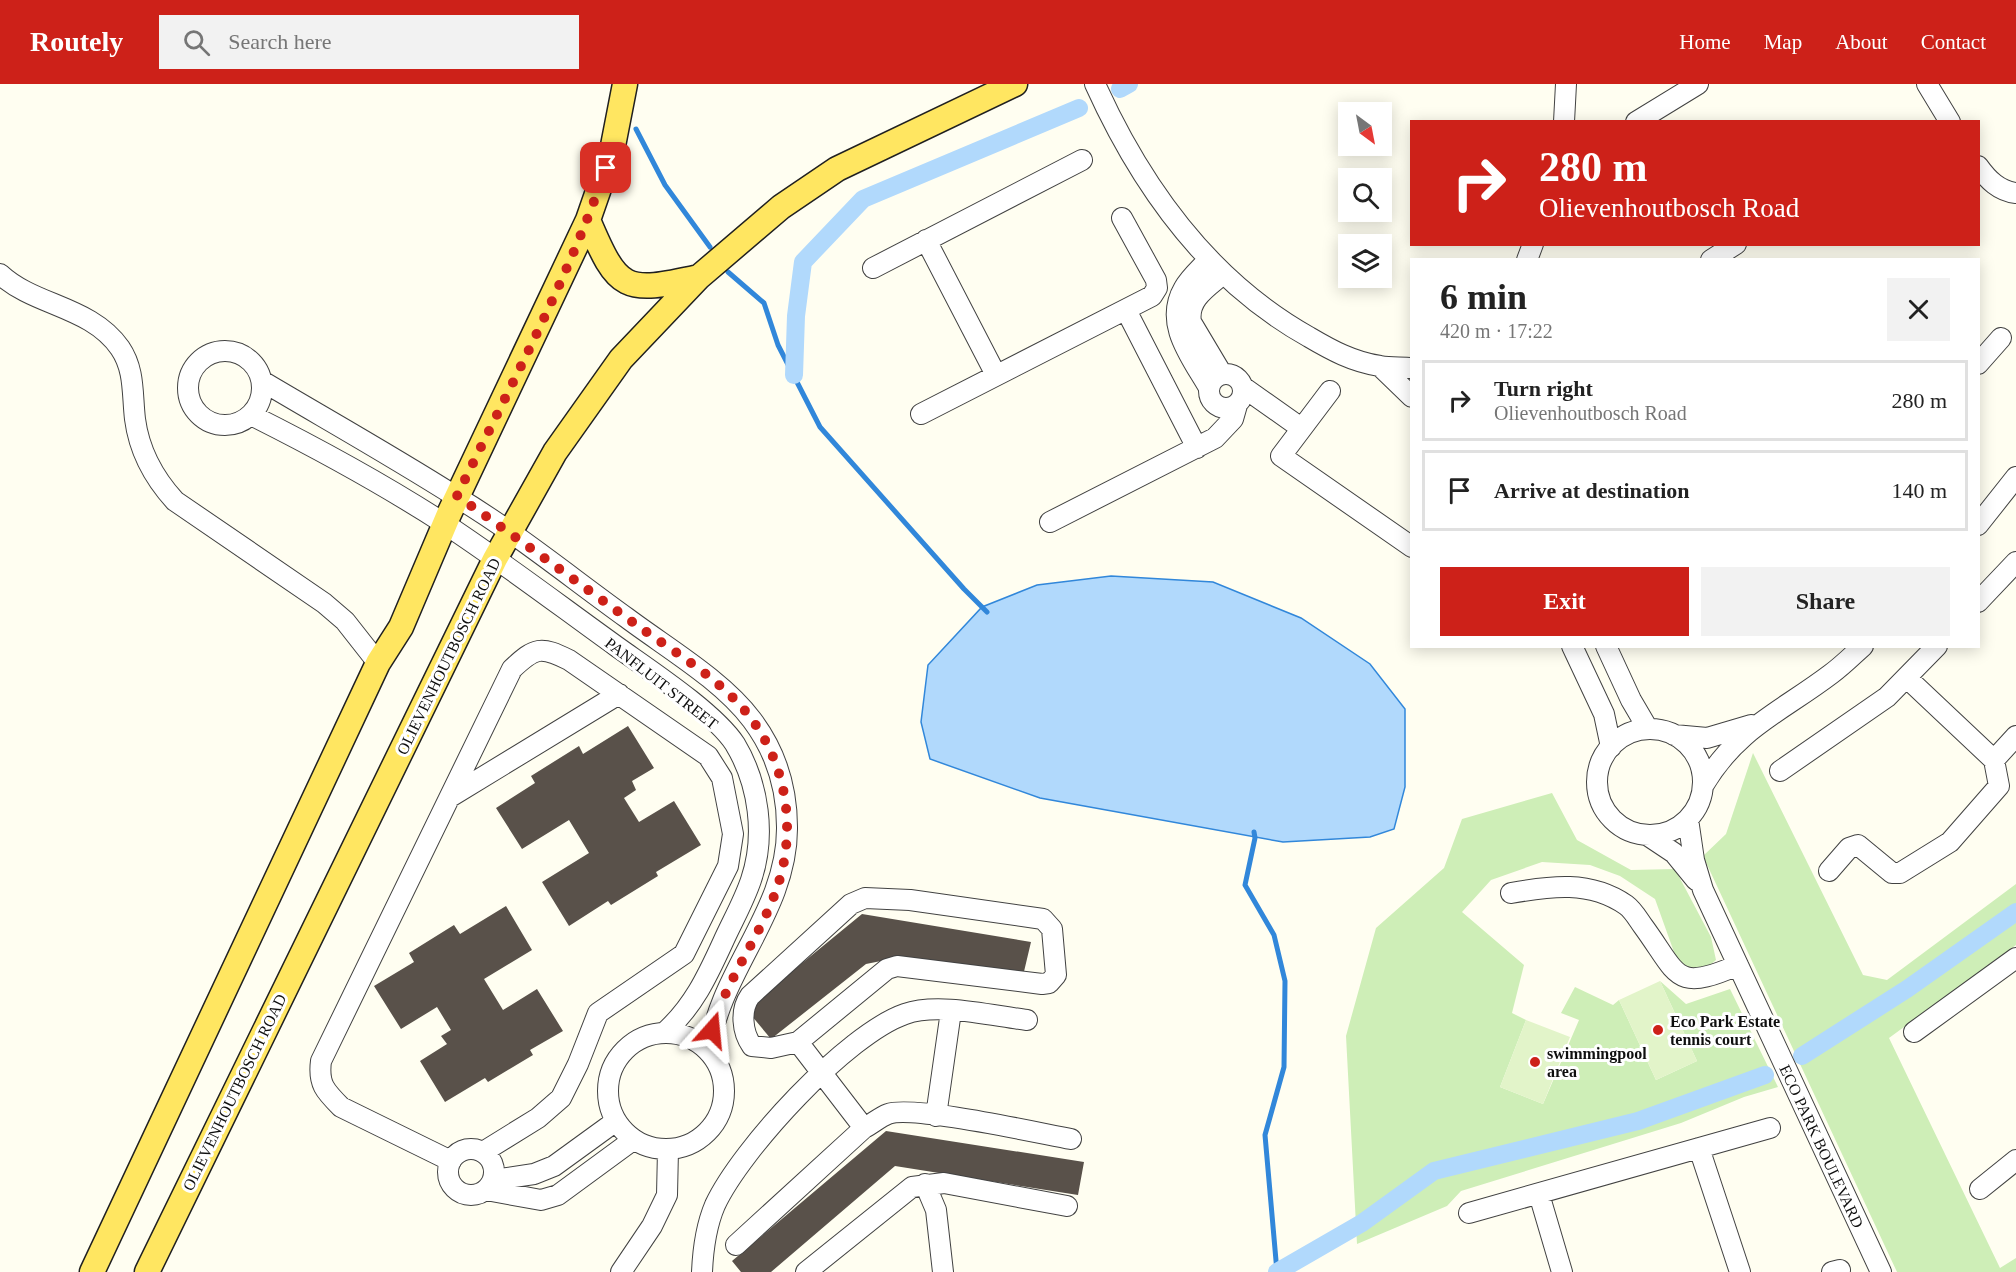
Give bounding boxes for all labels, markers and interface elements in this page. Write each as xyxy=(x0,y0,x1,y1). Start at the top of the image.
search box xyxy=(159,15,579,69)
text: Routely xyxy=(30,26,123,57)
icon: search xyxy=(180,26,213,59)
text: Search here xyxy=(228,29,332,54)
text: Home xyxy=(1679,30,1731,54)
text: Map xyxy=(1764,30,1802,54)
text: About xyxy=(1835,30,1888,54)
text: Contact xyxy=(1921,30,1986,54)
north arrow xyxy=(1338,102,1392,156)
map controls xyxy=(1338,102,1392,288)
pin xyxy=(580,142,631,193)
icon: right xyxy=(1440,144,1518,222)
text: 280 m xyxy=(1539,144,1648,190)
icon: arrive xyxy=(589,151,622,184)
button: search xyxy=(1338,168,1392,222)
text: Olievenhoutbosch Road xyxy=(1539,193,1799,223)
button: layers xyxy=(1338,234,1392,288)
text: 6 min xyxy=(1440,277,1527,317)
button: close xyxy=(1887,278,1950,341)
text: 420 m · 17:22 xyxy=(1440,320,1553,342)
text: Turn right xyxy=(1494,376,1593,401)
icon: right xyxy=(1443,384,1476,417)
text: 280 m xyxy=(1891,388,1947,413)
text: Olievenhoutbosch Road xyxy=(1494,402,1687,424)
icon: arrive xyxy=(1443,474,1476,507)
text: Arrive at destination xyxy=(1494,478,1690,503)
text: 140 m xyxy=(1891,478,1947,503)
street label: OLIEVENHOUTBOSCH ROAD xyxy=(393,555,504,757)
button: Exit xyxy=(1440,567,1689,636)
button: Share xyxy=(1701,567,1950,636)
street label: PANFLUIT STREET xyxy=(602,634,722,733)
street label: OLIEVENHOUTBOSCH ROAD xyxy=(179,991,290,1193)
position arrow xyxy=(680,998,744,1062)
place label: Eco Park Estate tennis court xyxy=(1670,1013,1780,1048)
marker: Eco Park Estate tennis court xyxy=(1651,1023,1665,1037)
place label: swimmingpool area xyxy=(1547,1045,1647,1080)
marker: swimmingpool area xyxy=(1528,1055,1542,1069)
street label: ECO PARK BOULEVARD xyxy=(1776,1062,1867,1230)

